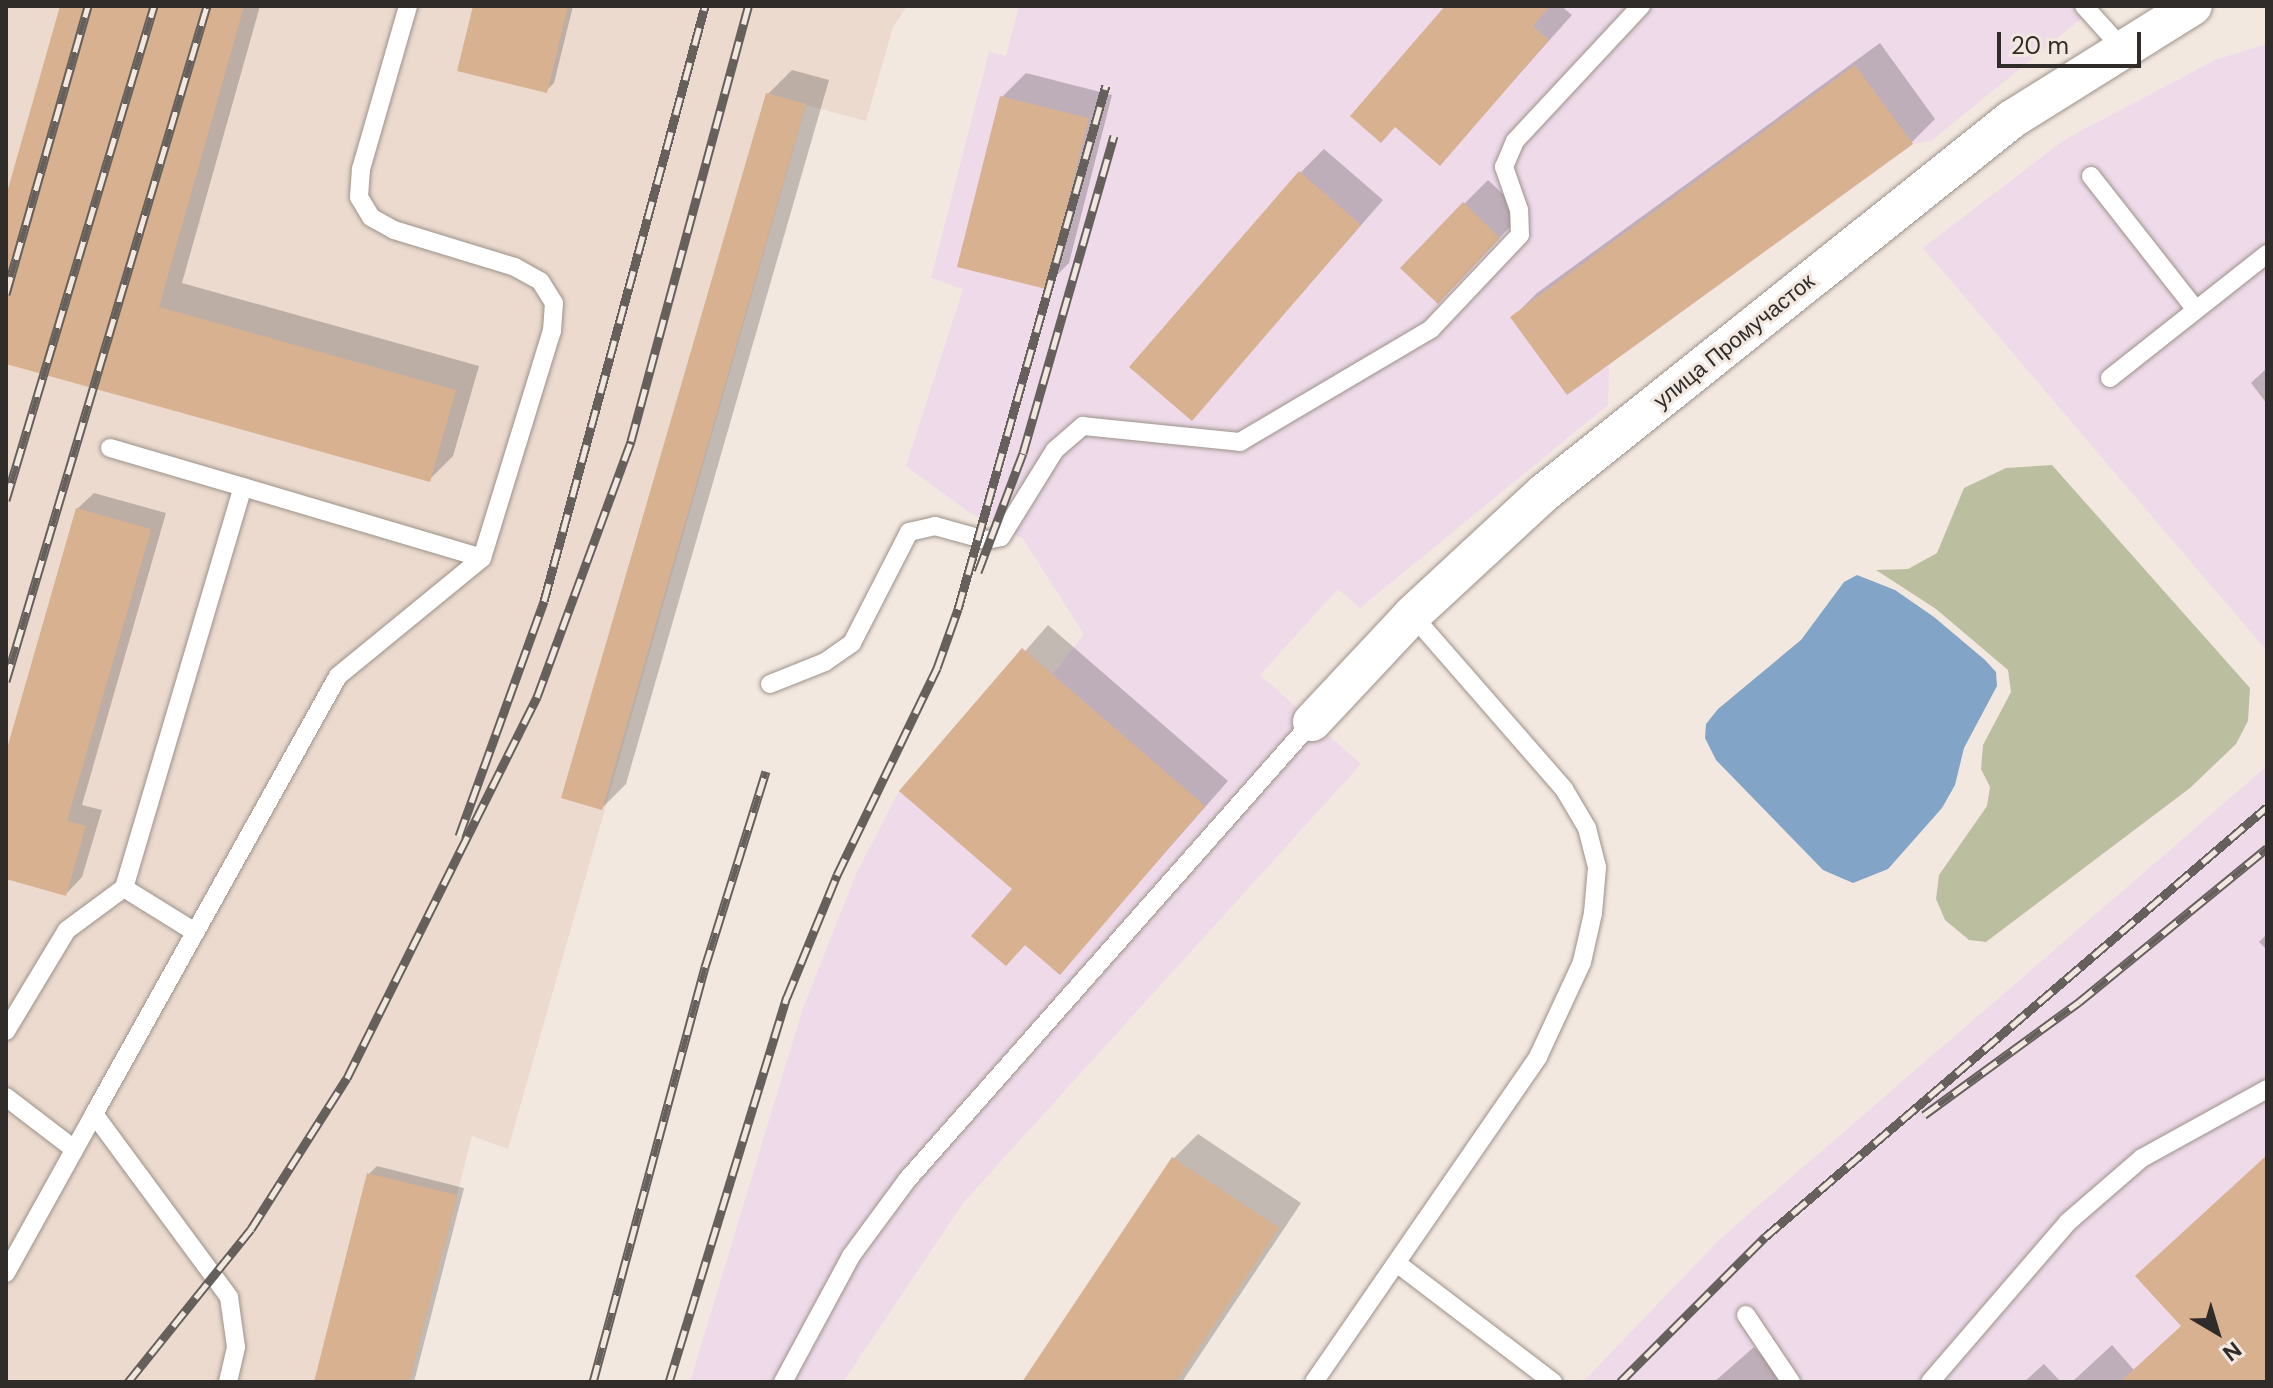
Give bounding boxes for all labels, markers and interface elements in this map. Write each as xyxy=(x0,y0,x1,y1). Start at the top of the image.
scale bar xyxy=(2001,16,2145,66)
text: 20 m xyxy=(2011,30,2069,61)
street label: улица Промучасток xyxy=(1648,268,1820,414)
north arrow xyxy=(2177,1292,2257,1372)
text: N xyxy=(2217,1335,2247,1368)

